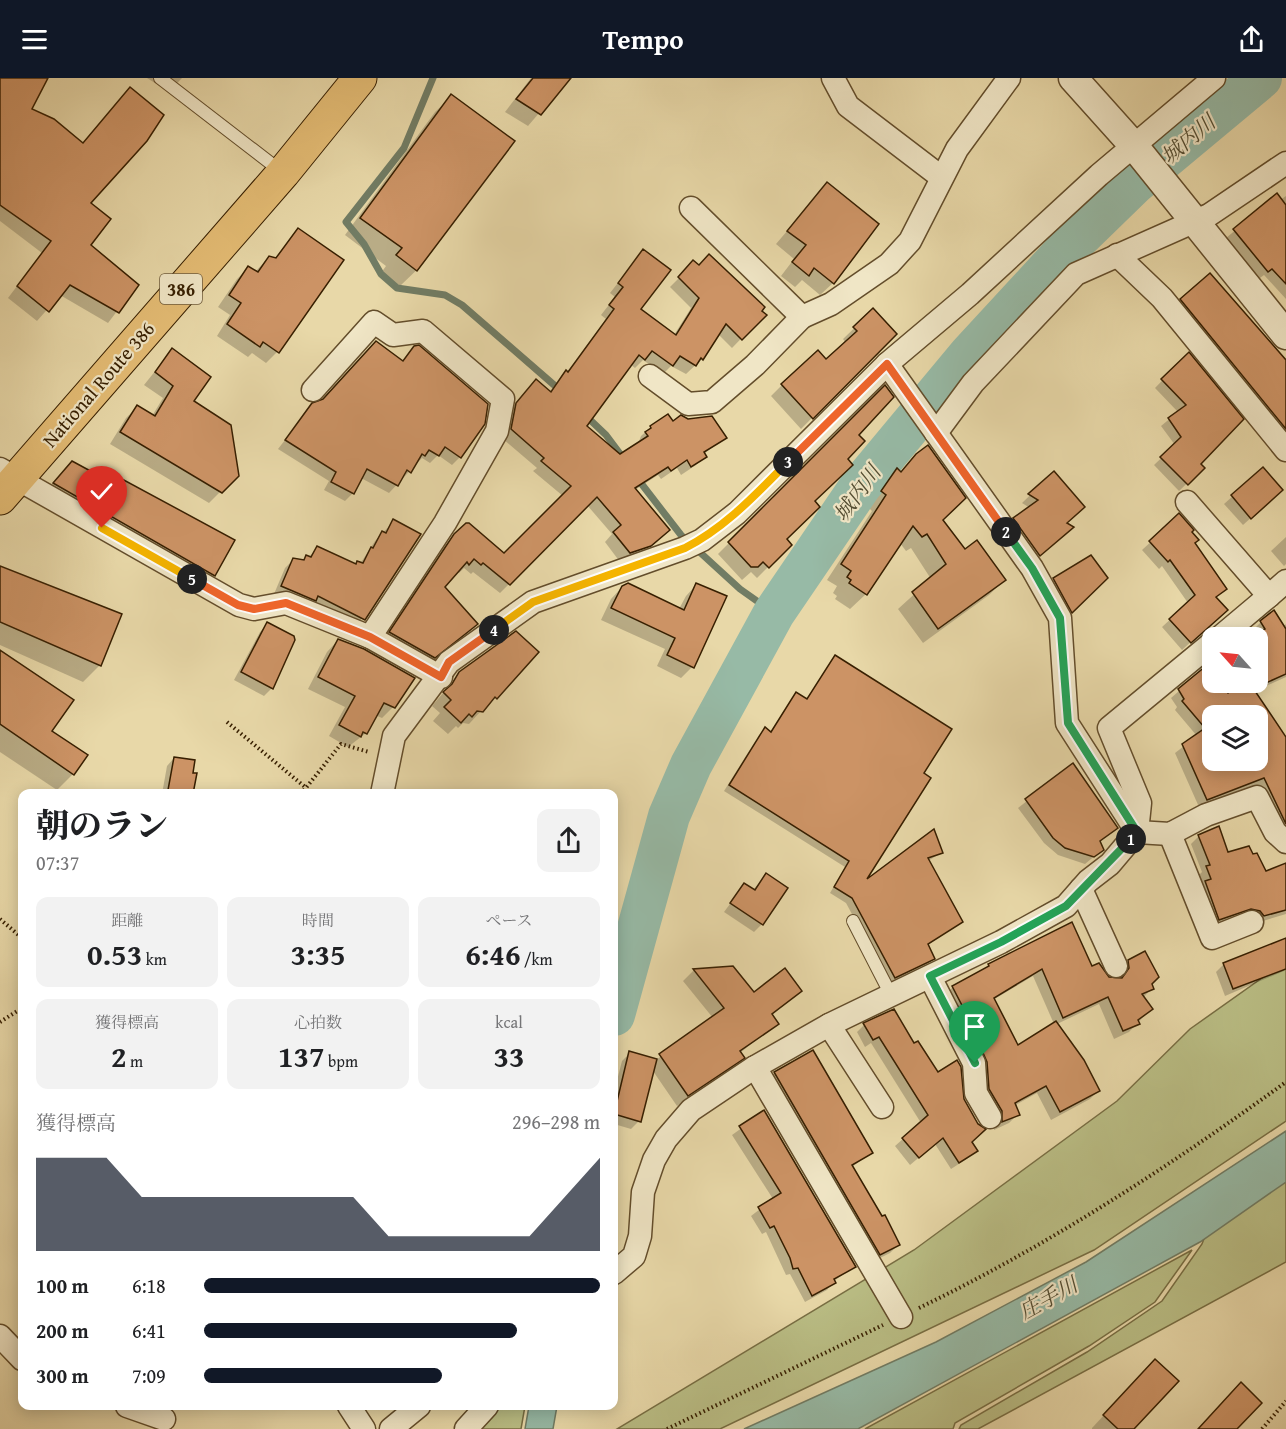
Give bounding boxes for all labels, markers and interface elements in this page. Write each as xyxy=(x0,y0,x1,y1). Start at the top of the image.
text: Tempo xyxy=(603,19,684,59)
icon: menu xyxy=(18,23,51,56)
icon: share xyxy=(1235,23,1268,56)
water label: 城内川 xyxy=(1154,106,1224,171)
road number: 386 xyxy=(160,274,202,304)
street label: National Route 386 xyxy=(35,315,161,453)
pin: 3 xyxy=(773,447,803,477)
text: 3 xyxy=(784,450,792,474)
water label: 城内川 xyxy=(826,457,889,528)
pin xyxy=(76,466,127,528)
icon: check xyxy=(85,475,118,508)
pin: 2 xyxy=(991,517,1021,547)
text: 2 xyxy=(1002,520,1010,544)
pin: 5 xyxy=(177,564,207,594)
text: 5 xyxy=(188,567,196,591)
pin: 4 xyxy=(479,615,509,645)
text: 4 xyxy=(490,618,498,642)
north arrow xyxy=(1202,627,1268,693)
map controls xyxy=(1202,627,1268,771)
button: layers xyxy=(1202,705,1268,771)
text: 朝のラン xyxy=(36,801,168,849)
button: share xyxy=(537,809,600,872)
pin: 1 xyxy=(1116,824,1146,854)
text: 1 xyxy=(1127,827,1135,851)
text: 07:37 xyxy=(36,848,79,877)
text: 距離 xyxy=(111,908,143,932)
text: 時間 xyxy=(302,908,334,932)
text: ペース xyxy=(485,908,533,932)
text: 0.53 xyxy=(87,932,142,976)
text: 3:35 xyxy=(290,932,346,976)
text: 6:46 xyxy=(465,932,520,976)
text: km xyxy=(142,947,167,971)
text: /km xyxy=(520,947,553,971)
pin xyxy=(949,1001,1000,1063)
text: 獲得標高 xyxy=(95,1010,159,1034)
text: 心拍数 xyxy=(294,1010,342,1034)
text: kcal xyxy=(495,1010,523,1034)
icon: arrive xyxy=(958,1010,991,1043)
text: 2 xyxy=(111,1034,126,1078)
text: 137 xyxy=(278,1034,325,1078)
text: 33 xyxy=(493,1034,525,1078)
text: m xyxy=(126,1049,143,1073)
text: bpm xyxy=(325,1049,358,1073)
text: 296–298 m xyxy=(512,1107,600,1136)
text: 獲得標高 xyxy=(36,1108,116,1137)
water label: 庄手川 xyxy=(1013,1268,1085,1327)
text: 100 m xyxy=(36,1271,89,1300)
text: 6:18 xyxy=(132,1271,166,1300)
text: 200 m xyxy=(36,1316,89,1345)
text: 6:41 xyxy=(132,1316,166,1345)
text: 300 m xyxy=(36,1361,89,1390)
text: 7:09 xyxy=(132,1361,166,1390)

